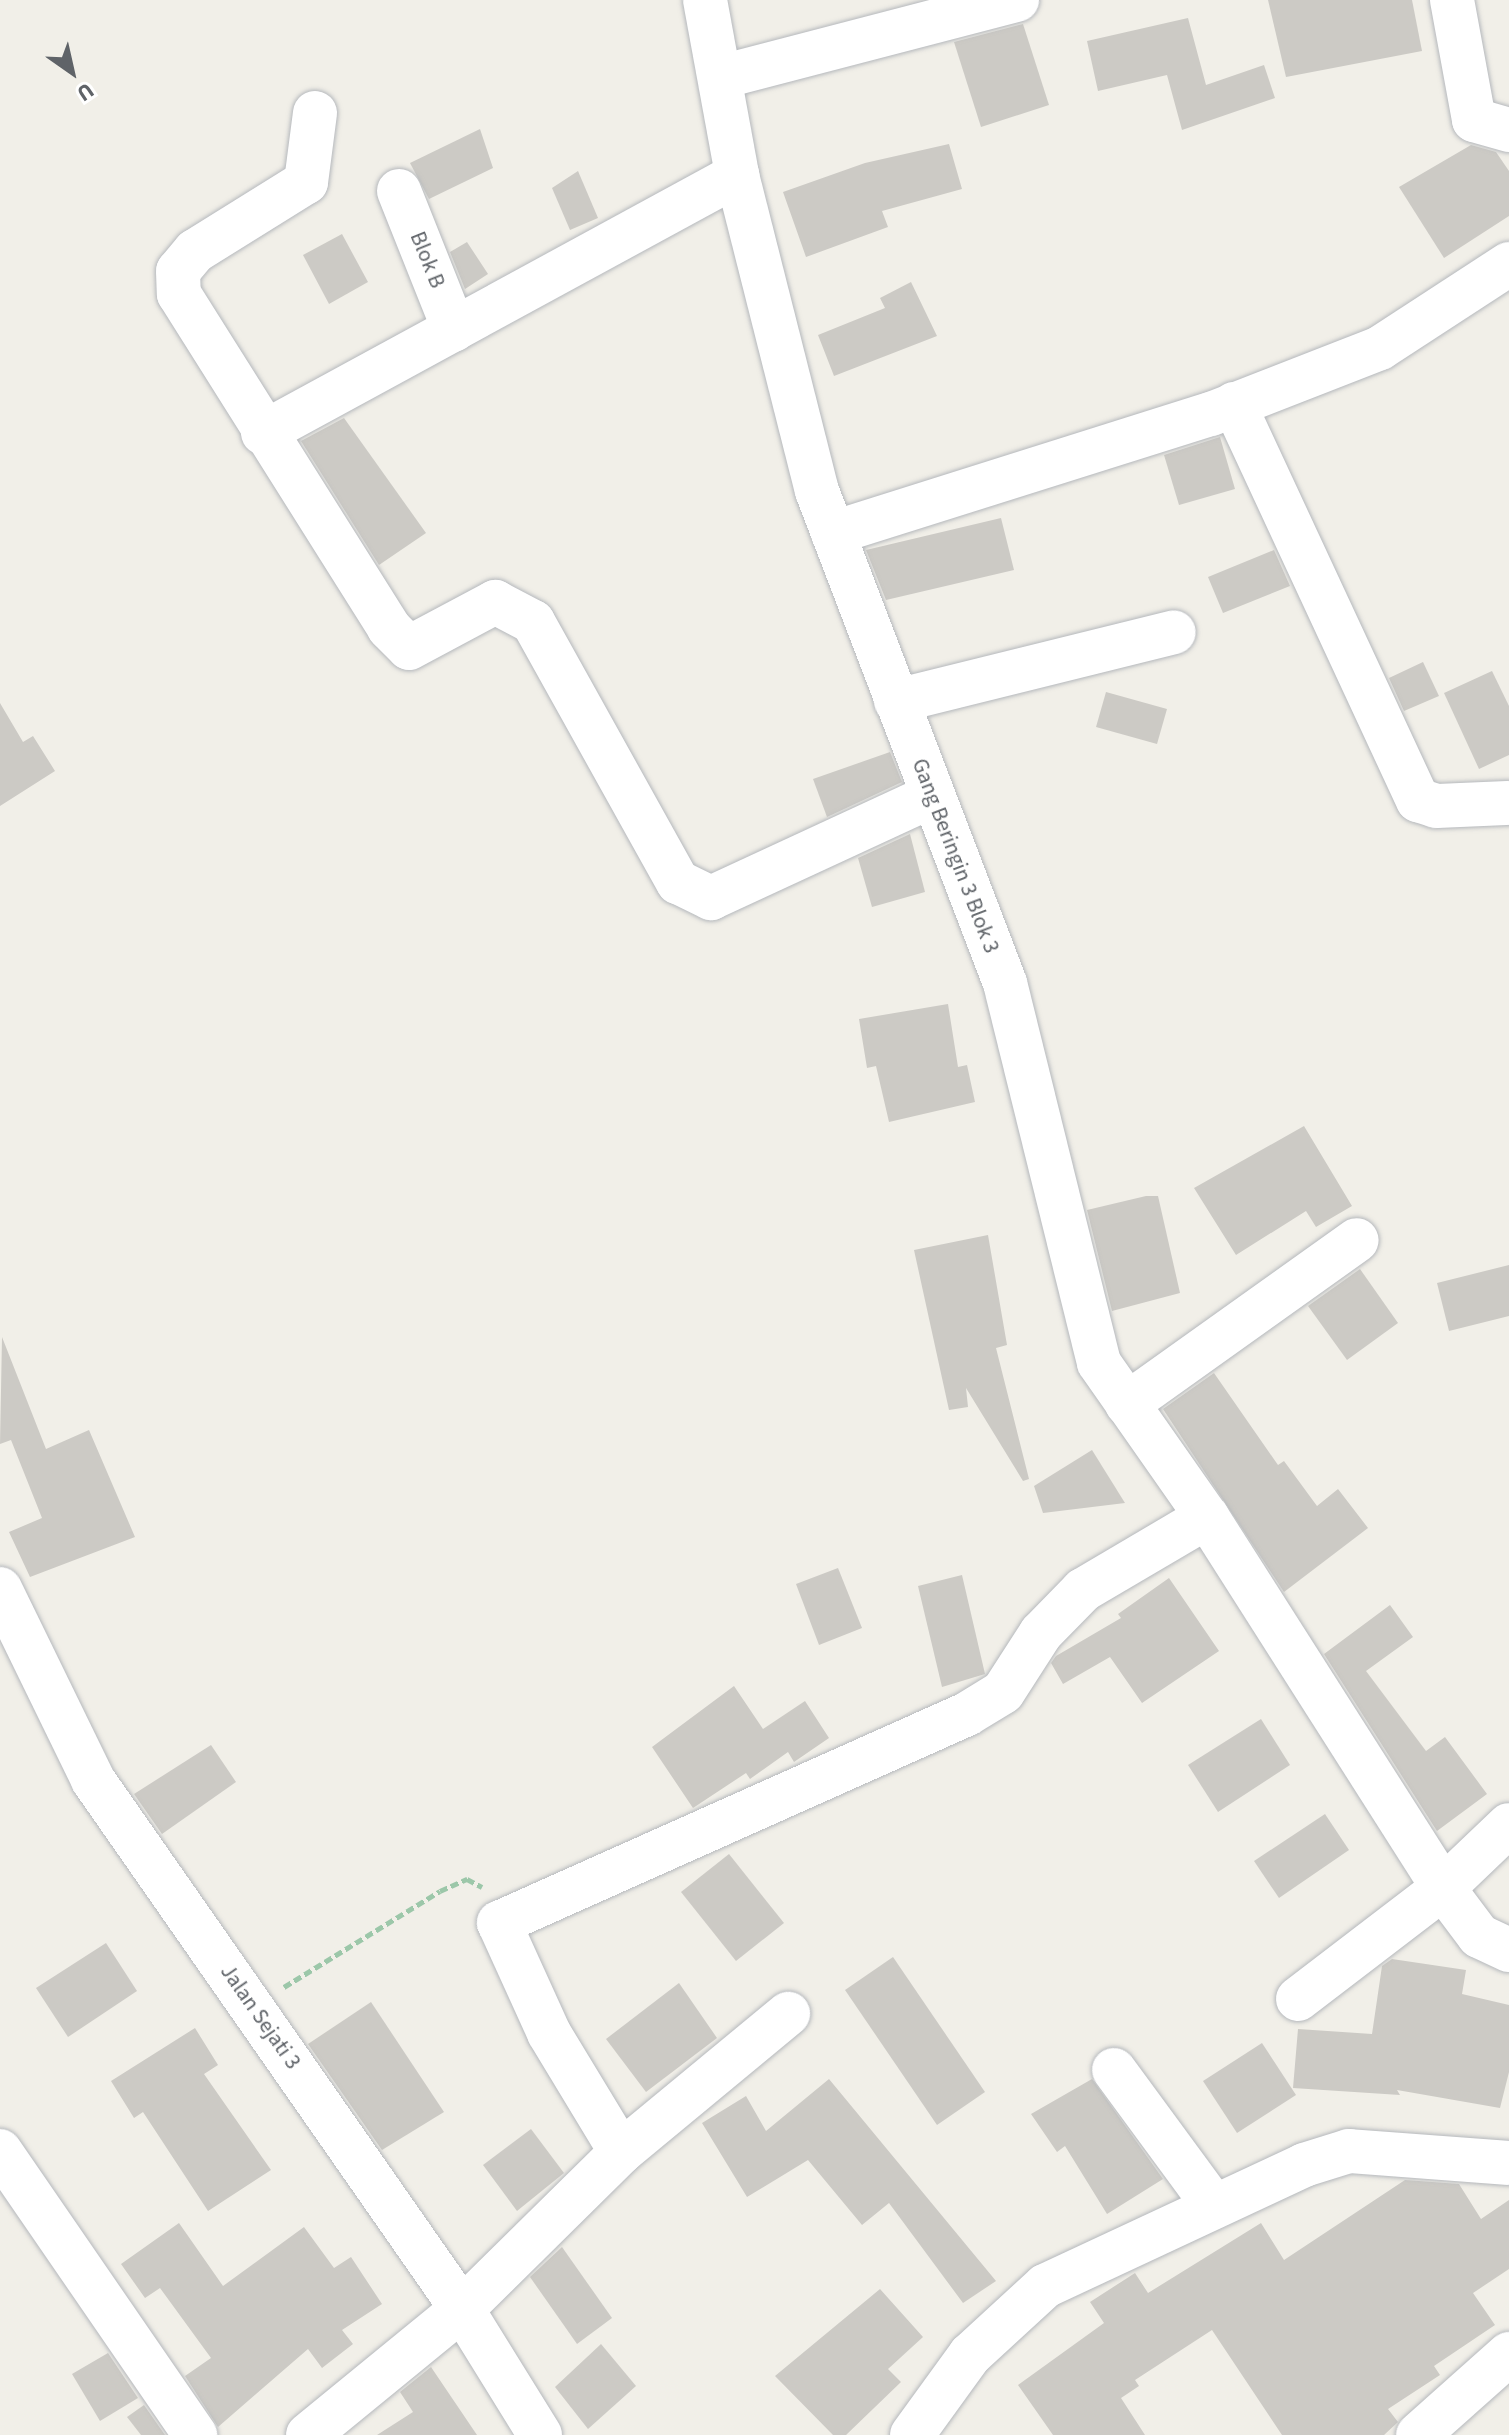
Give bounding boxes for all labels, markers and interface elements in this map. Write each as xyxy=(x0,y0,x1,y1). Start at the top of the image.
north arrow xyxy=(32,32,112,112)
text: U xyxy=(70,75,100,109)
street label: Blok B xyxy=(404,228,450,292)
street label: Gang Beringin 3 Blok 3 xyxy=(906,755,1004,957)
street label: Jalan Sejati 3 xyxy=(214,1960,306,2074)

